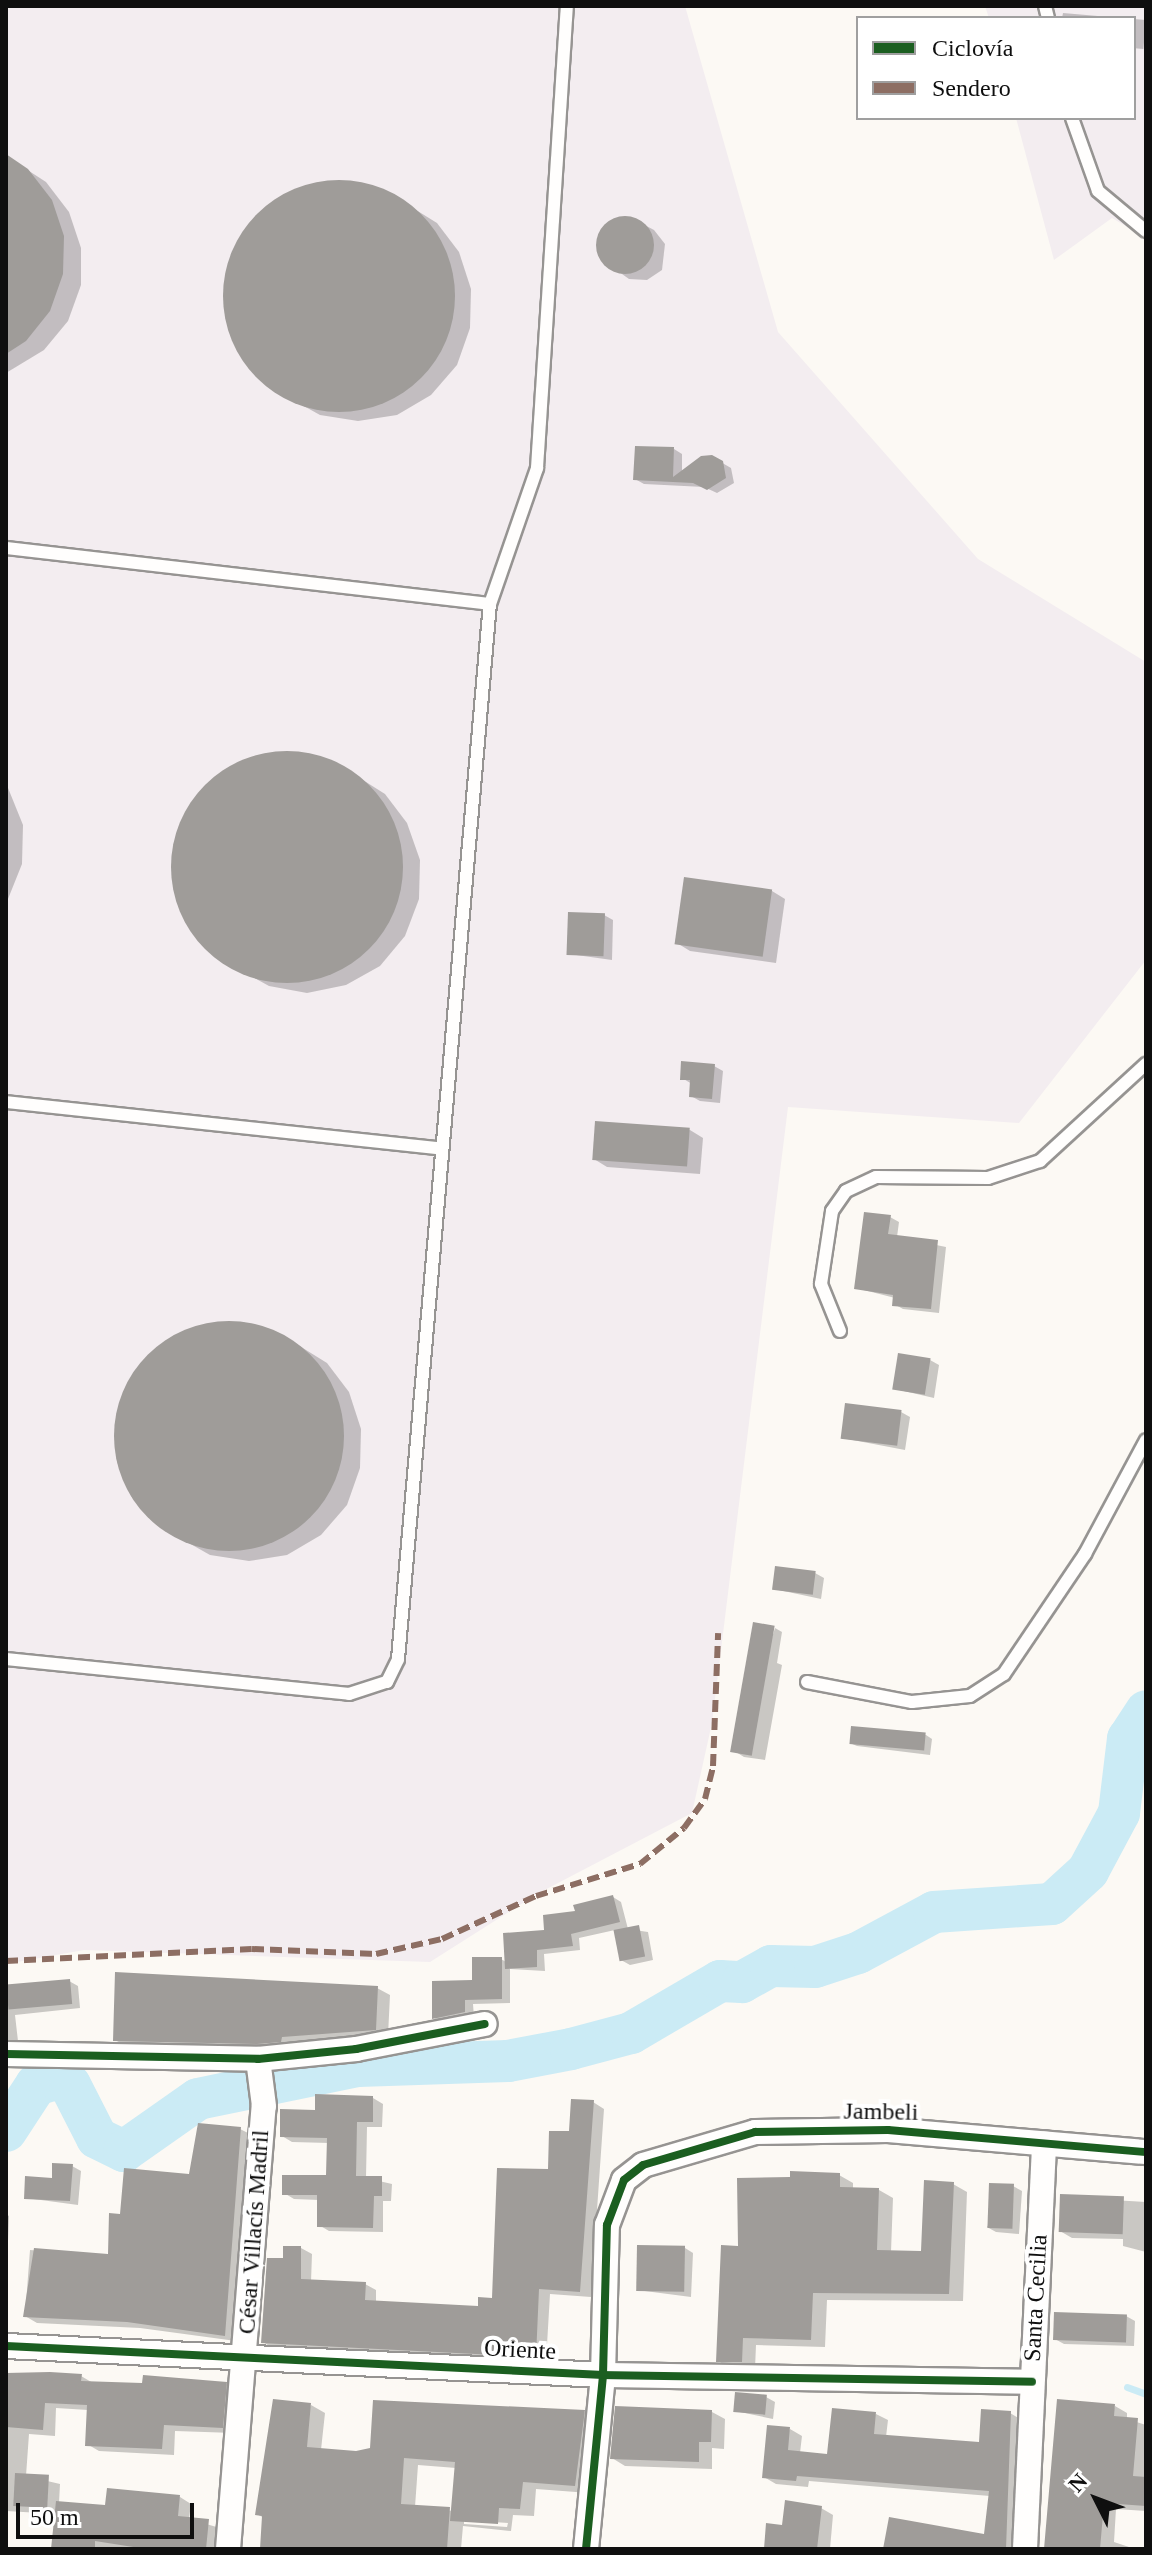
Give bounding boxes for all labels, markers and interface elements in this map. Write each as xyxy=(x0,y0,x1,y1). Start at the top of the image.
legend xyxy=(856,16,1136,120)
text: Ciclovía xyxy=(932,35,1013,61)
text: Sendero xyxy=(932,75,1011,101)
street label: Jambeli xyxy=(843,2097,919,2127)
street label: César Villacís Madril xyxy=(232,2129,276,2335)
street label: Santa Cecilia xyxy=(1018,2234,1054,2362)
street label: Oriente xyxy=(483,2334,557,2366)
north arrow xyxy=(1056,2459,1136,2539)
text: N xyxy=(1063,2468,1092,2497)
scale bar xyxy=(20,2487,198,2537)
text: 50 m xyxy=(30,2504,79,2530)

